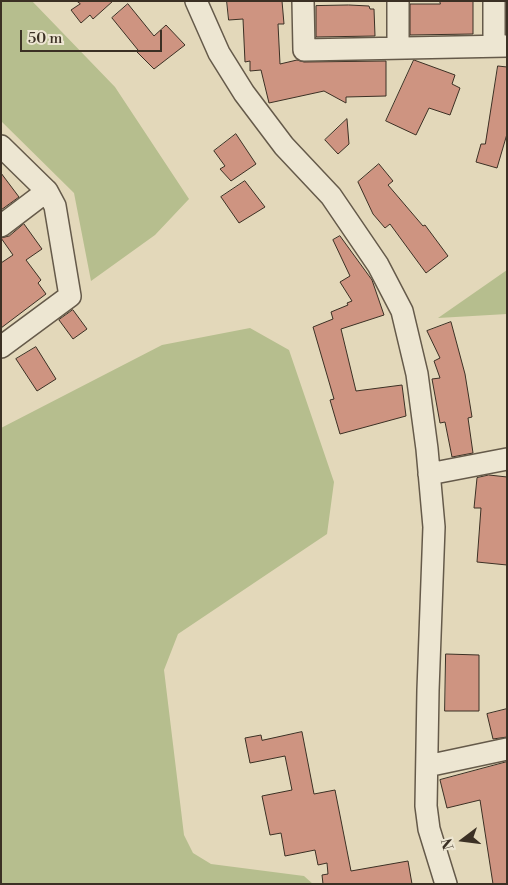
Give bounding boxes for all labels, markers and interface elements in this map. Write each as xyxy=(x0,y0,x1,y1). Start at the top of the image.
scale bar xyxy=(22,20,165,52)
text: 50 m xyxy=(28,29,62,48)
north arrow xyxy=(438,815,488,865)
text: N xyxy=(438,836,459,852)

